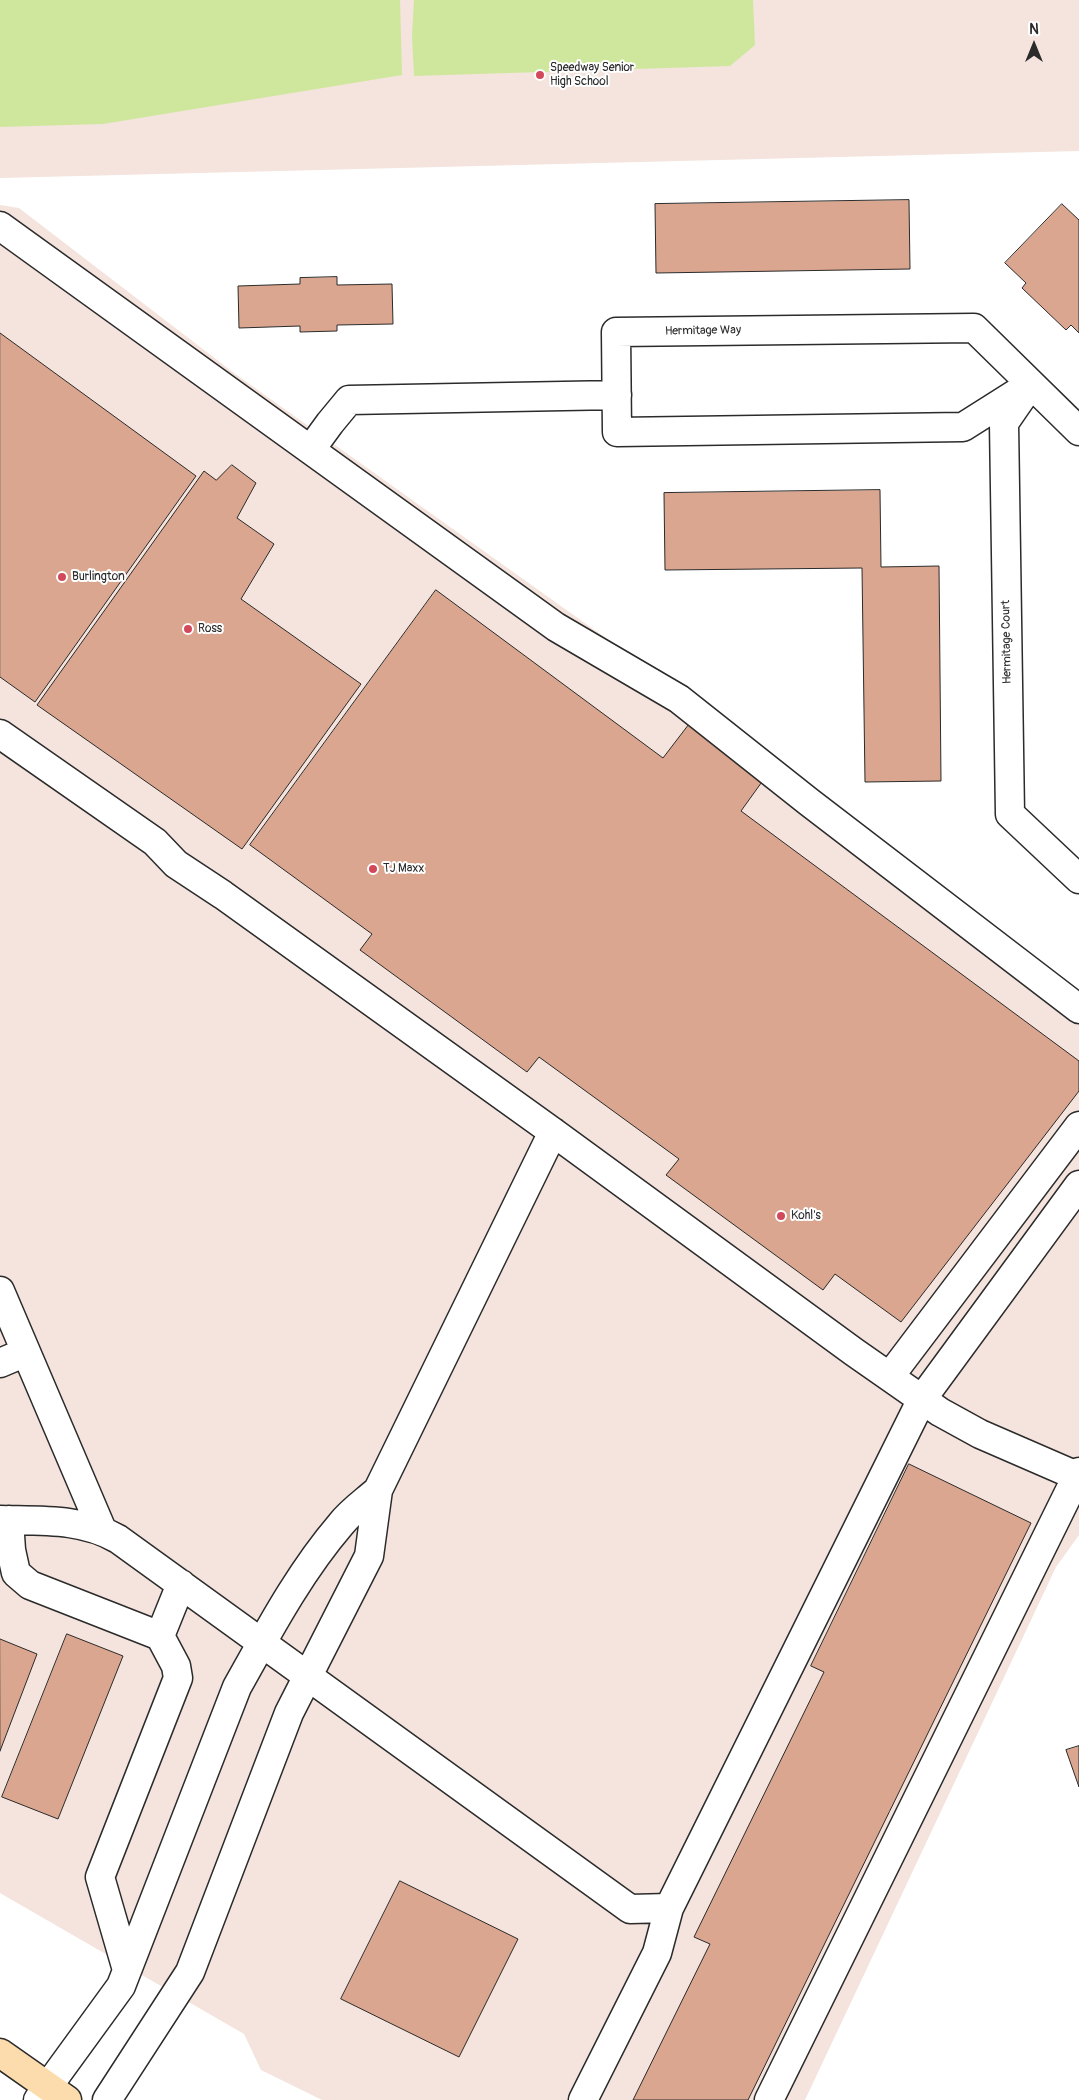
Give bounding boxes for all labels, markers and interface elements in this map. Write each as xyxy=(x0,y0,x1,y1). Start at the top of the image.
north arrow xyxy=(1009,20,1059,70)
text: N xyxy=(1029,21,1039,38)
place label: Speedway Senior High School xyxy=(550,61,634,89)
marker: Speedway Senior High School xyxy=(534,69,546,81)
street label: Hermitage Way xyxy=(665,323,741,339)
place label: Burlington xyxy=(72,570,125,584)
marker: Burlington xyxy=(56,571,68,583)
street label: Hermitage Court xyxy=(999,600,1015,684)
place label: Ross xyxy=(198,622,222,636)
marker: Ross xyxy=(182,623,194,635)
place label: TJ Maxx xyxy=(383,862,424,876)
marker: TJ Maxx xyxy=(367,863,379,875)
place label: Kohl's xyxy=(791,1209,821,1223)
marker: Kohl's xyxy=(775,1210,787,1222)

